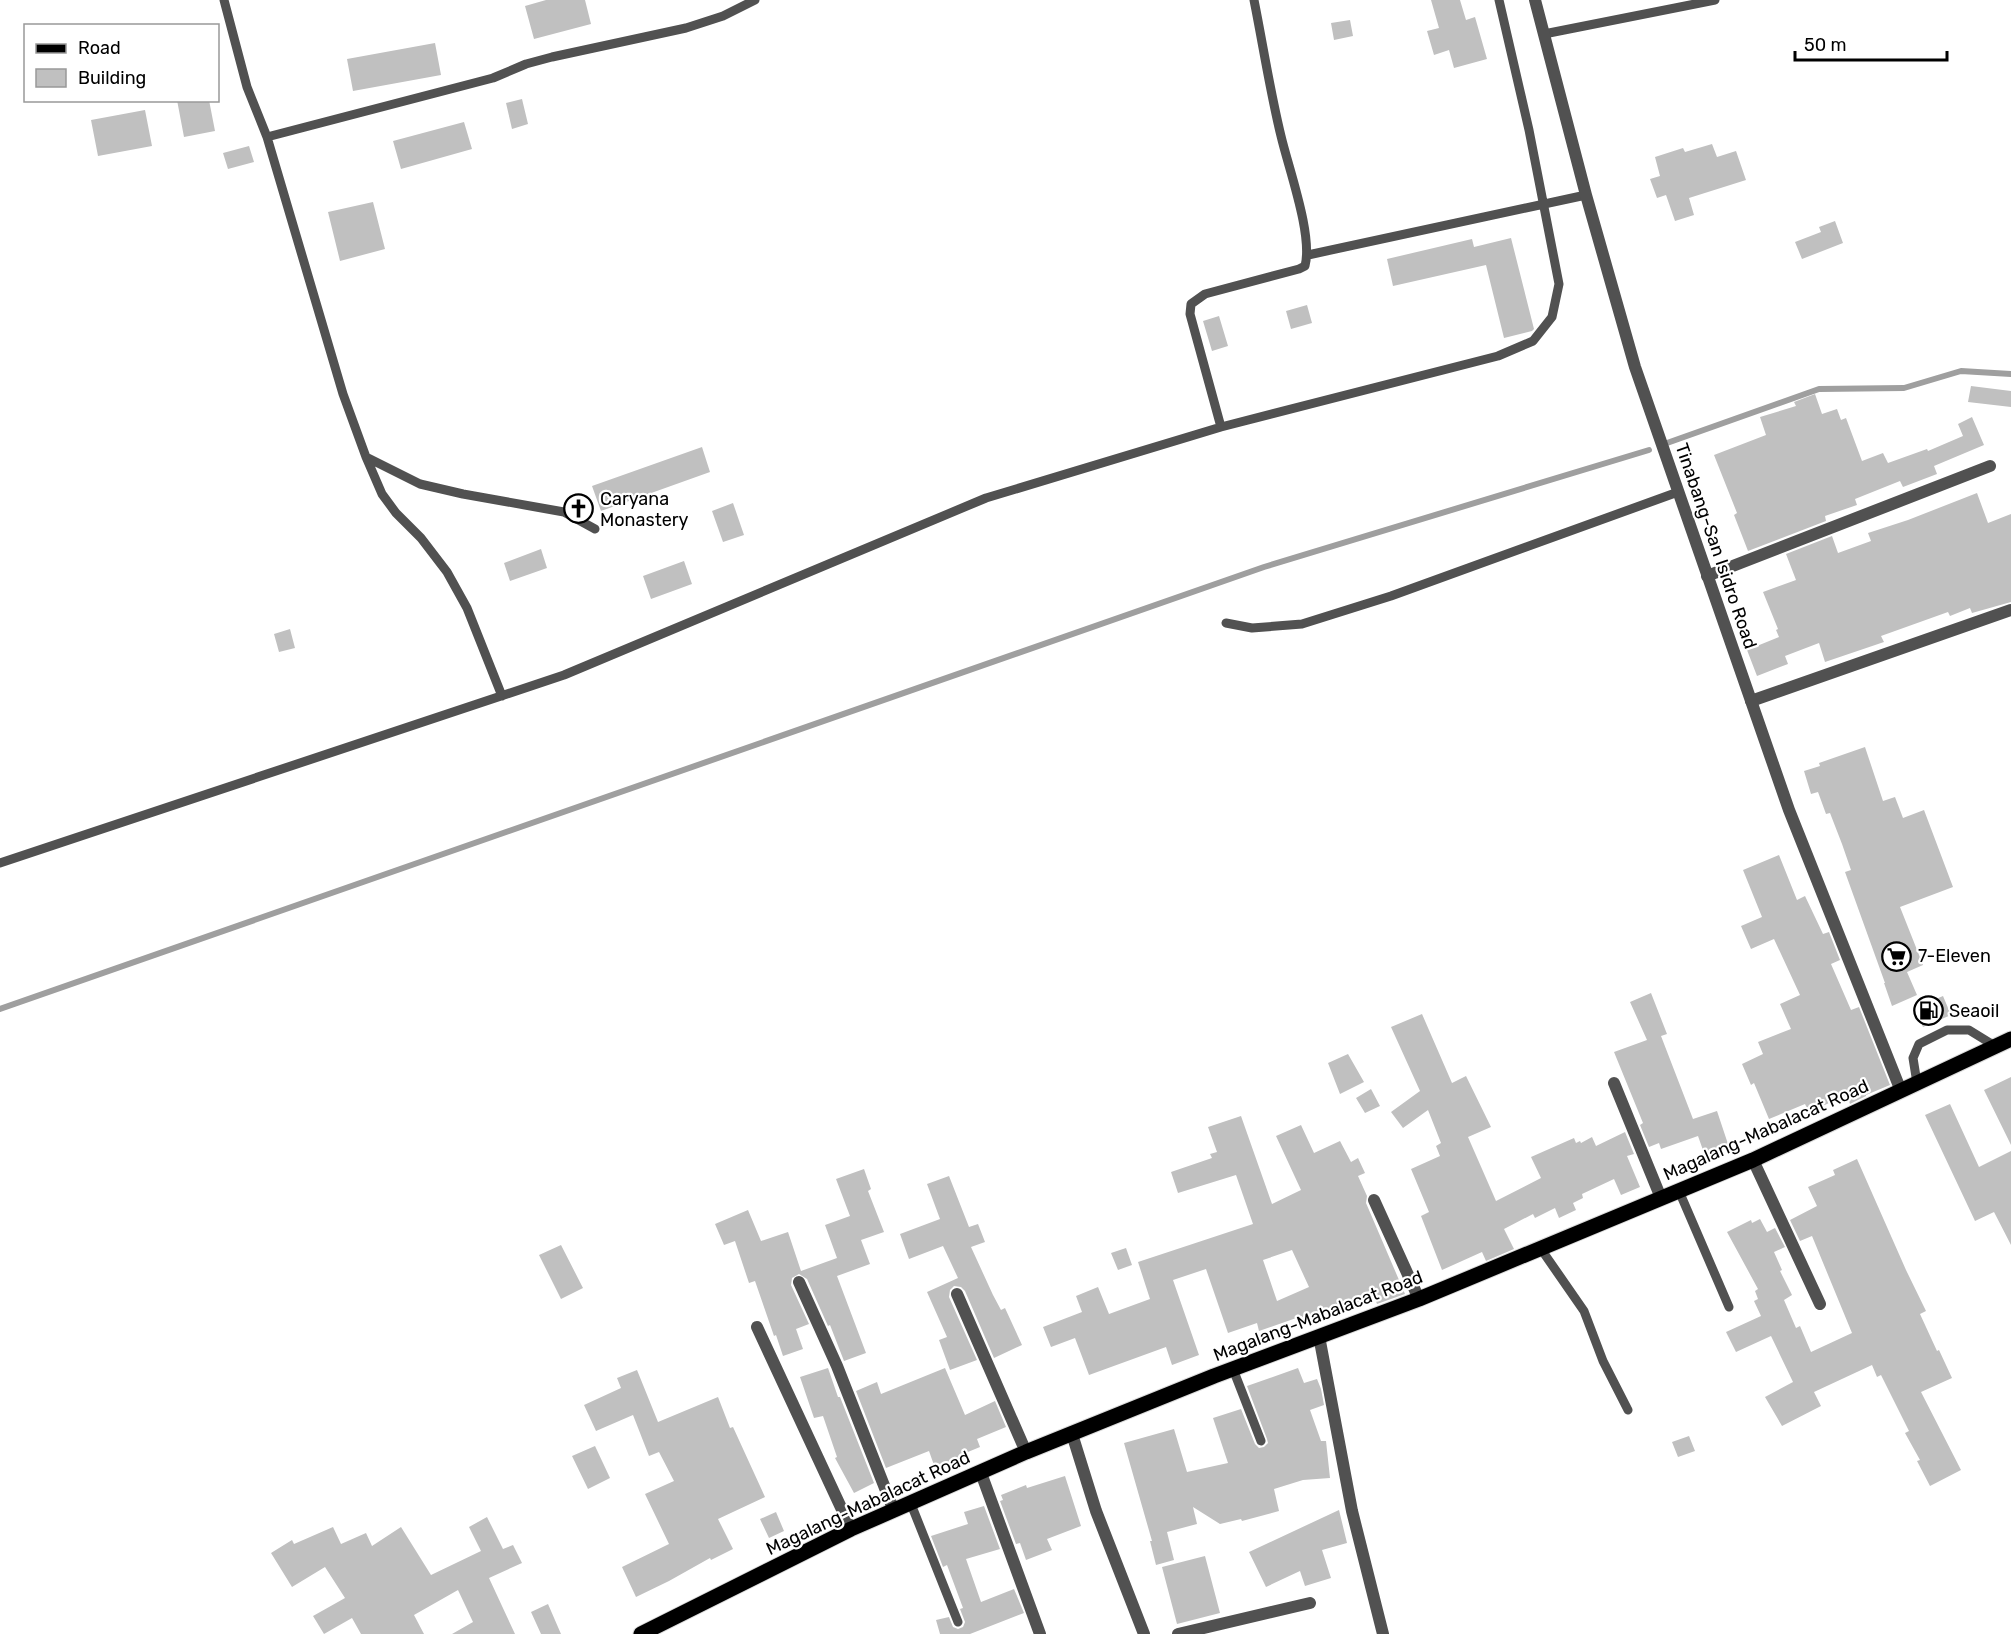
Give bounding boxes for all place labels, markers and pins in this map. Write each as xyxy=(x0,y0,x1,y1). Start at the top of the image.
place label: Caryana Monastery xyxy=(600,488,689,531)
church icon: Caryana Monastery xyxy=(563,493,595,525)
supermarket icon: 7-Eleven xyxy=(1881,940,1913,972)
place label: 7-Eleven xyxy=(1918,945,1991,967)
fuel station icon: Seaoil xyxy=(1912,995,1944,1027)
place label: Seaoil xyxy=(1949,1000,1999,1022)

